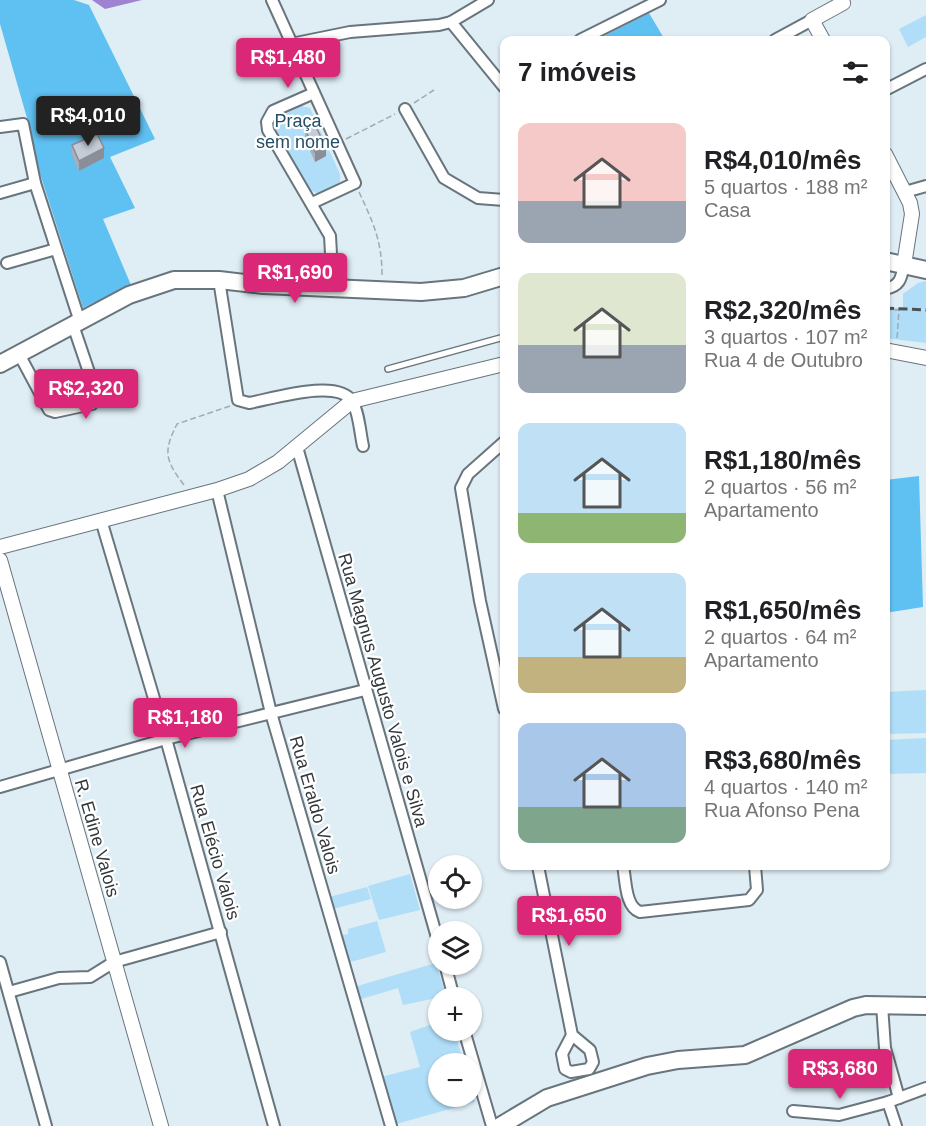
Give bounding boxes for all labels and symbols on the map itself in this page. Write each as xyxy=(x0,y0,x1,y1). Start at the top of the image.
pin: R$1,480 xyxy=(233,38,343,89)
pin: R$4,010 xyxy=(33,96,143,147)
park label: Praça sem nome xyxy=(256,111,340,152)
pin: R$1,690 xyxy=(240,253,350,304)
pin: R$2,320 xyxy=(31,369,141,420)
street label: Rua Magnus Augusto Valois e Silva xyxy=(334,551,432,830)
pin: R$1,180 xyxy=(130,698,240,749)
street label: Rua Eraldo Valois xyxy=(286,734,344,876)
street label: R. Edine Valois xyxy=(71,777,123,899)
street label: Rua Elécio Valois xyxy=(186,782,244,922)
pin: R$1,650 xyxy=(514,896,624,947)
pin: R$3,680 xyxy=(785,1049,895,1100)

